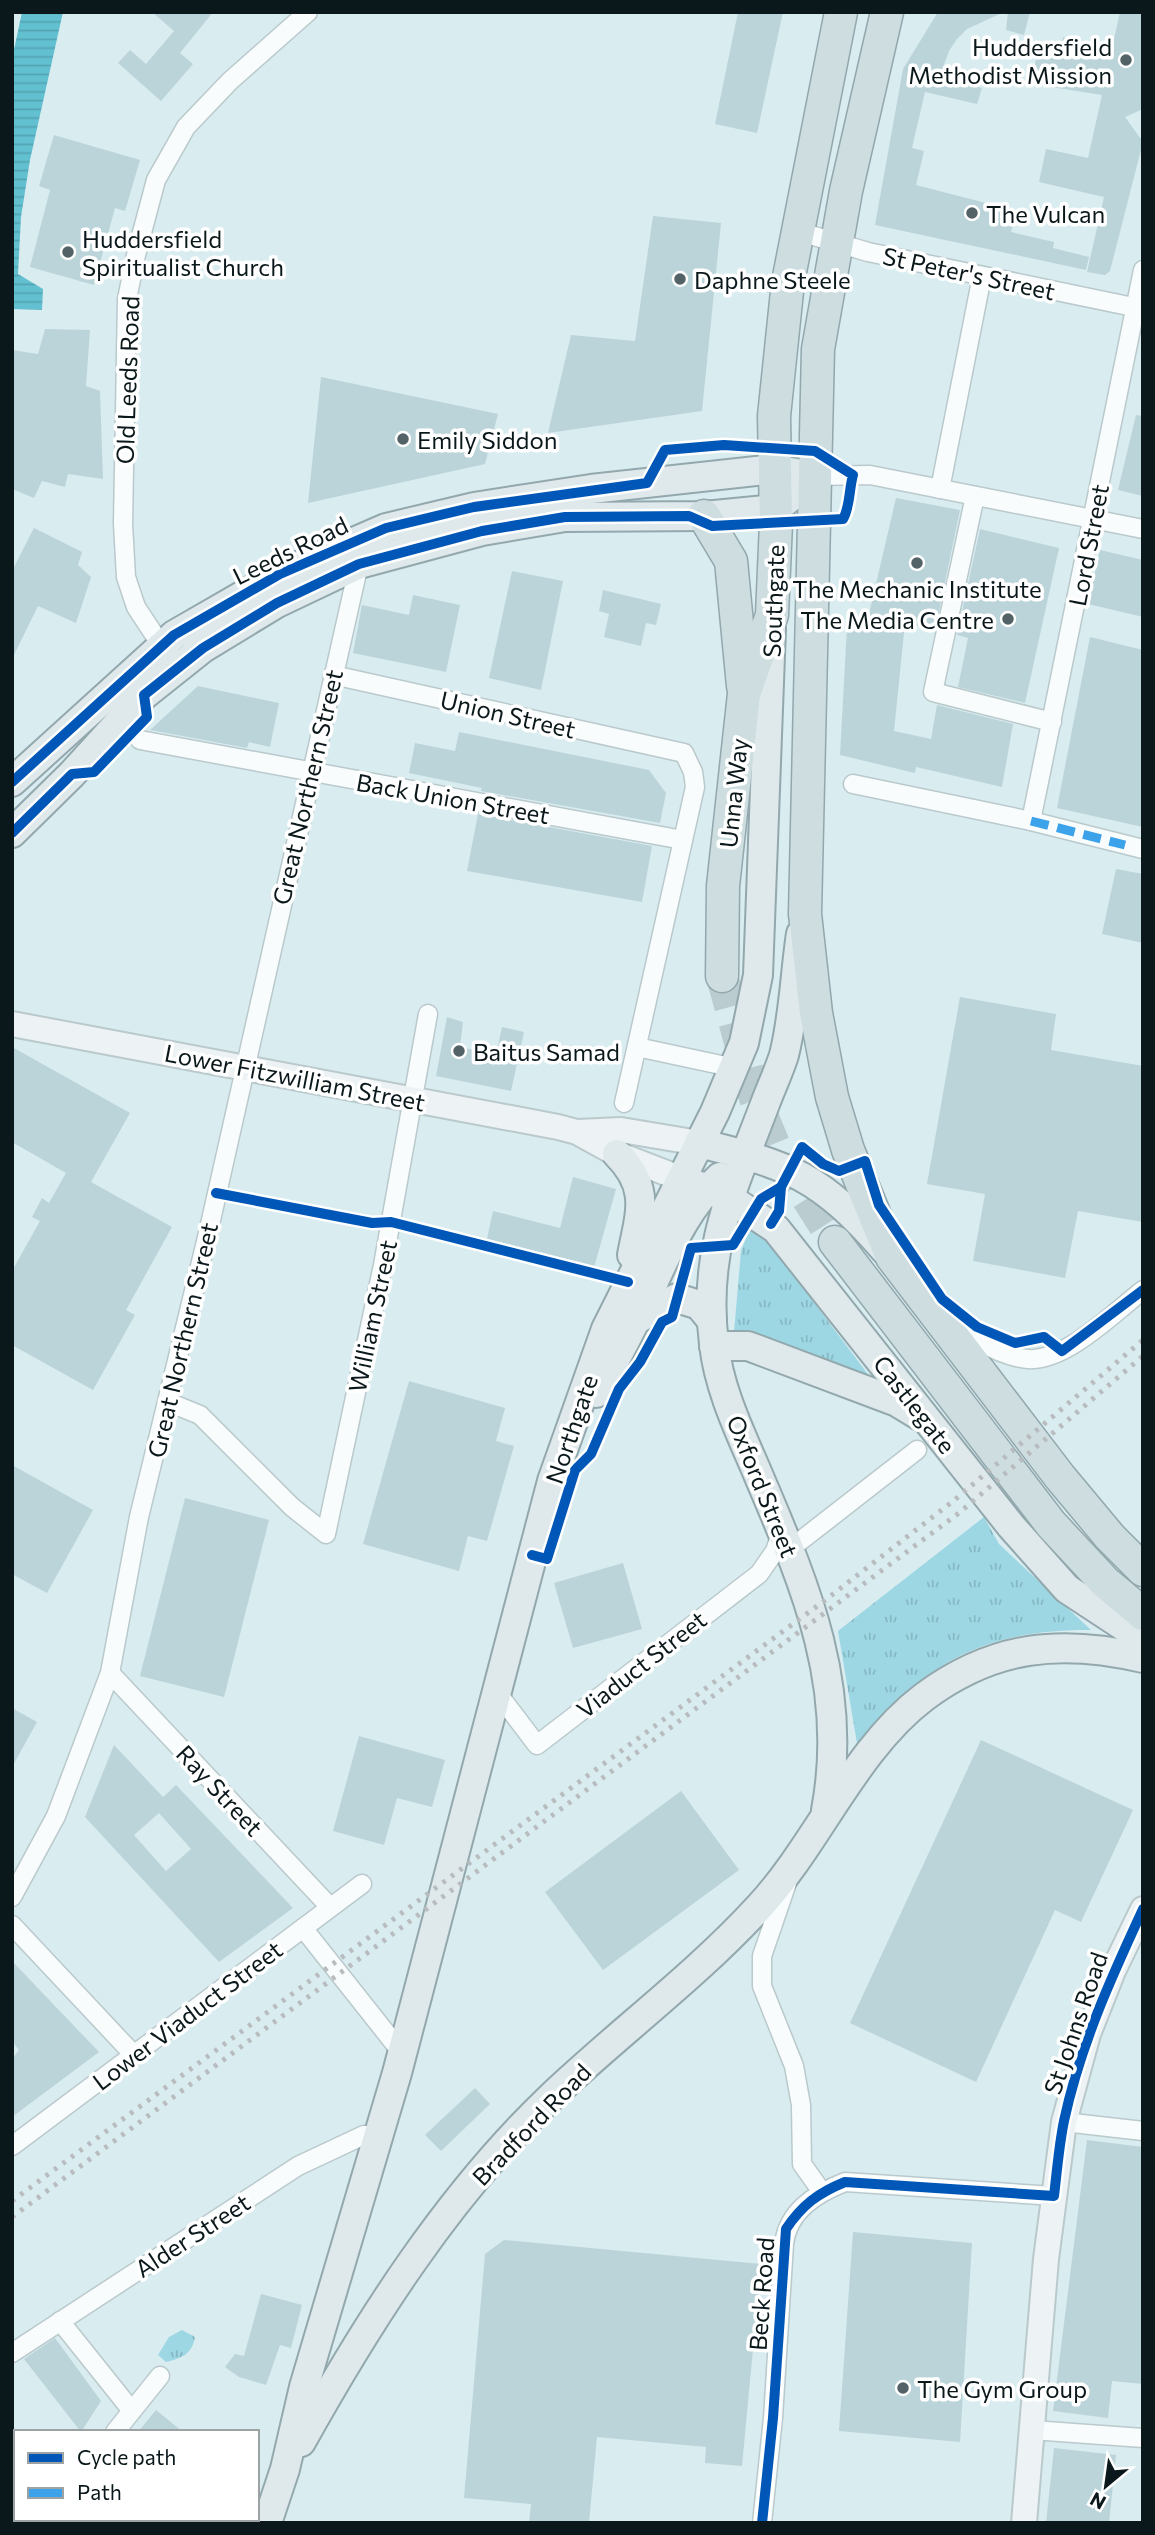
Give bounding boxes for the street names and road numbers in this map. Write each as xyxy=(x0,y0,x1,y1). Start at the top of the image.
street label: St Peter's Street xyxy=(880,241,1058,305)
street label: Old Leeds Road xyxy=(110,295,144,465)
street label: Lord Street xyxy=(1062,481,1114,608)
street label: Leeds Road xyxy=(228,510,352,590)
street label: Southgate xyxy=(757,544,789,658)
street label: Great Northern Street xyxy=(266,666,348,907)
street label: Union Street xyxy=(438,684,579,744)
street label: Unna Way xyxy=(713,737,753,849)
street label: Back Union Street xyxy=(354,767,552,829)
street label: Lower Fitzwilliam Street xyxy=(162,1038,428,1117)
street label: Great Northern Street xyxy=(141,1219,223,1460)
street label: William Street xyxy=(342,1237,402,1395)
street label: Castlegate xyxy=(868,1349,962,1459)
street label: Northgate xyxy=(539,1371,603,1487)
street label: Oxford Street xyxy=(721,1411,805,1562)
street label: Viaduct Street xyxy=(570,1604,712,1724)
street label: Ray Street xyxy=(171,1739,269,1841)
street label: Lower Viaduct Street xyxy=(86,1934,288,2096)
street label: St Johns Road xyxy=(1037,1948,1113,2098)
street label: Bradford Road xyxy=(466,2057,596,2191)
street label: Alder Street xyxy=(129,2187,255,2283)
street label: Beck Road xyxy=(743,2236,779,2352)

